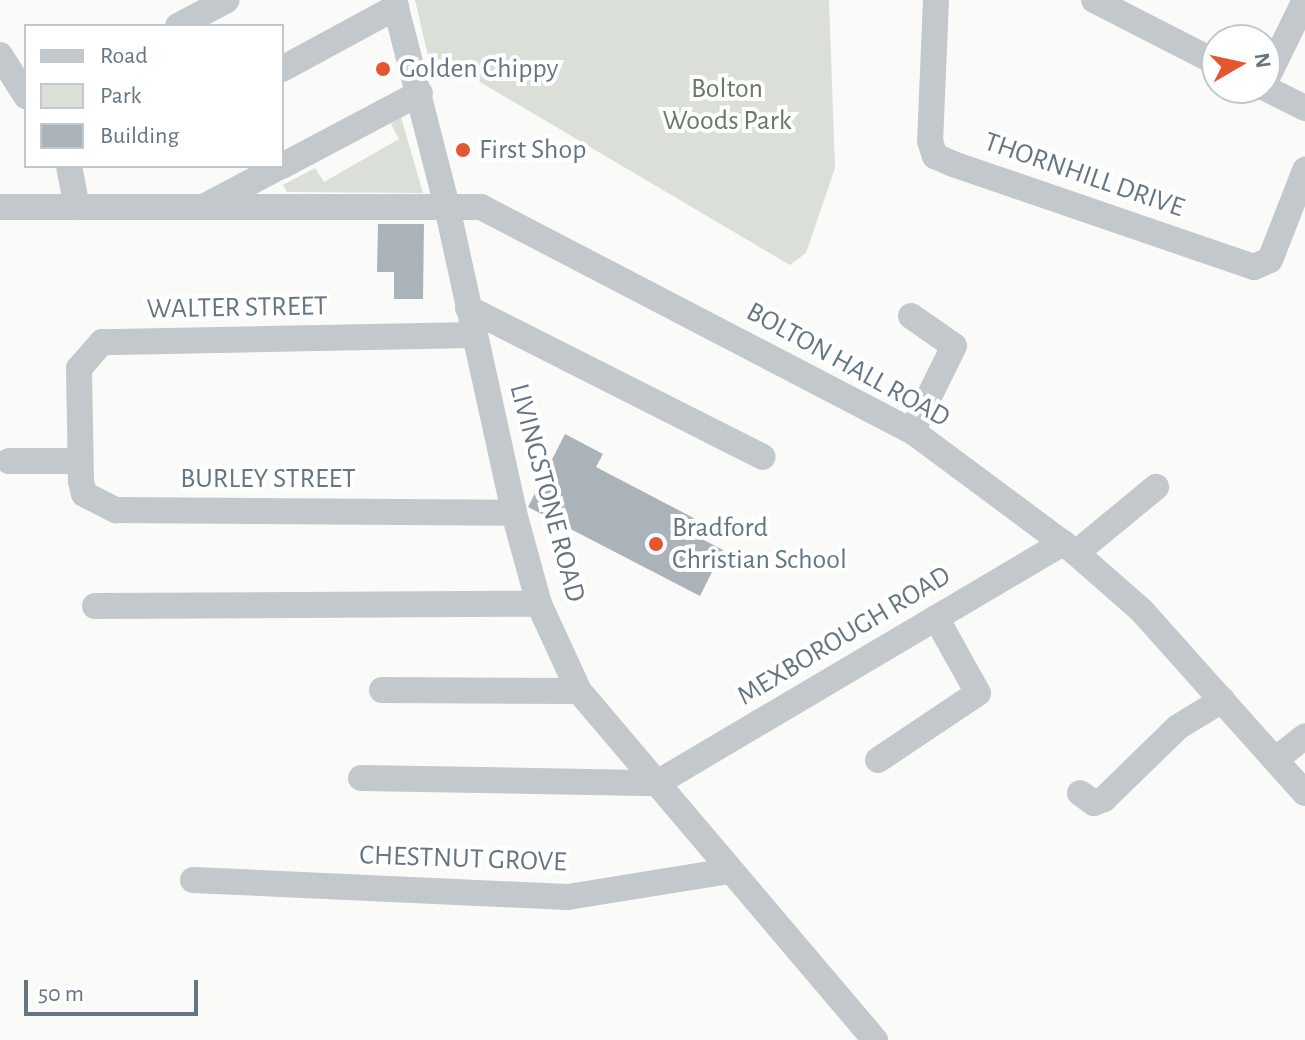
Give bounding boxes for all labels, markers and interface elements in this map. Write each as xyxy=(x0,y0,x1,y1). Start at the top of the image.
legend xyxy=(24,24,284,168)
north arrow xyxy=(1201,24,1281,104)
text: Road xyxy=(100,44,148,68)
text: N xyxy=(1251,51,1275,70)
place label: Golden Chippy xyxy=(399,52,558,86)
marker: Golden Chippy xyxy=(374,60,392,78)
park label: Bolton Woods Park xyxy=(662,72,792,138)
text: Park xyxy=(100,84,141,108)
text: Building xyxy=(100,124,179,148)
street label: THORNHILL DRIVE xyxy=(980,125,1188,225)
place label: First Shop xyxy=(479,133,586,167)
marker: First Shop xyxy=(454,141,472,159)
street label: WALTER STREET xyxy=(146,290,328,326)
street label: BOLTON HALL ROAD xyxy=(740,295,956,435)
street label: LIVINGSTONE ROAD xyxy=(502,380,592,606)
street label: BURLEY STREET xyxy=(180,462,356,496)
place label: Bradford Christian School xyxy=(672,511,847,577)
marker: Bradford Christian School xyxy=(647,535,665,553)
street label: MEXBOROUGH ROAD xyxy=(731,559,957,713)
street label: CHESTNUT GROVE xyxy=(359,839,567,879)
scale bar xyxy=(28,964,202,1014)
text: 50 m xyxy=(38,982,84,1006)

